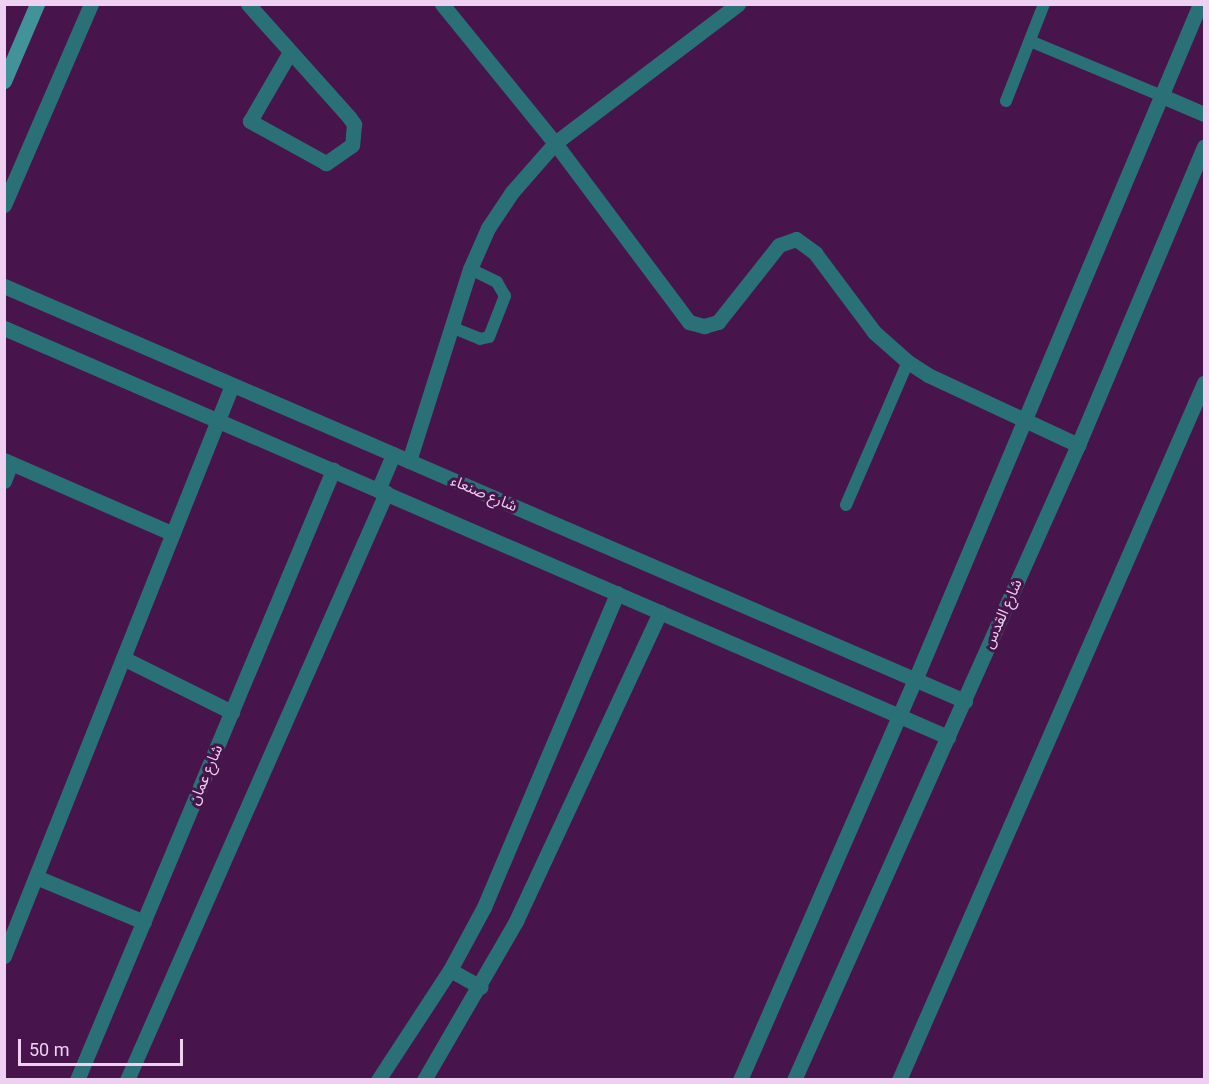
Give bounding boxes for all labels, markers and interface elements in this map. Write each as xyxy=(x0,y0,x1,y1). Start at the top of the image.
street label: شارع صنعاء xyxy=(448,472,520,516)
street label: شارع القدس xyxy=(980,577,1026,651)
street label: شارع عمان xyxy=(185,742,227,808)
scale bar xyxy=(21,1027,186,1065)
text: 50 m xyxy=(29,1039,69,1060)

